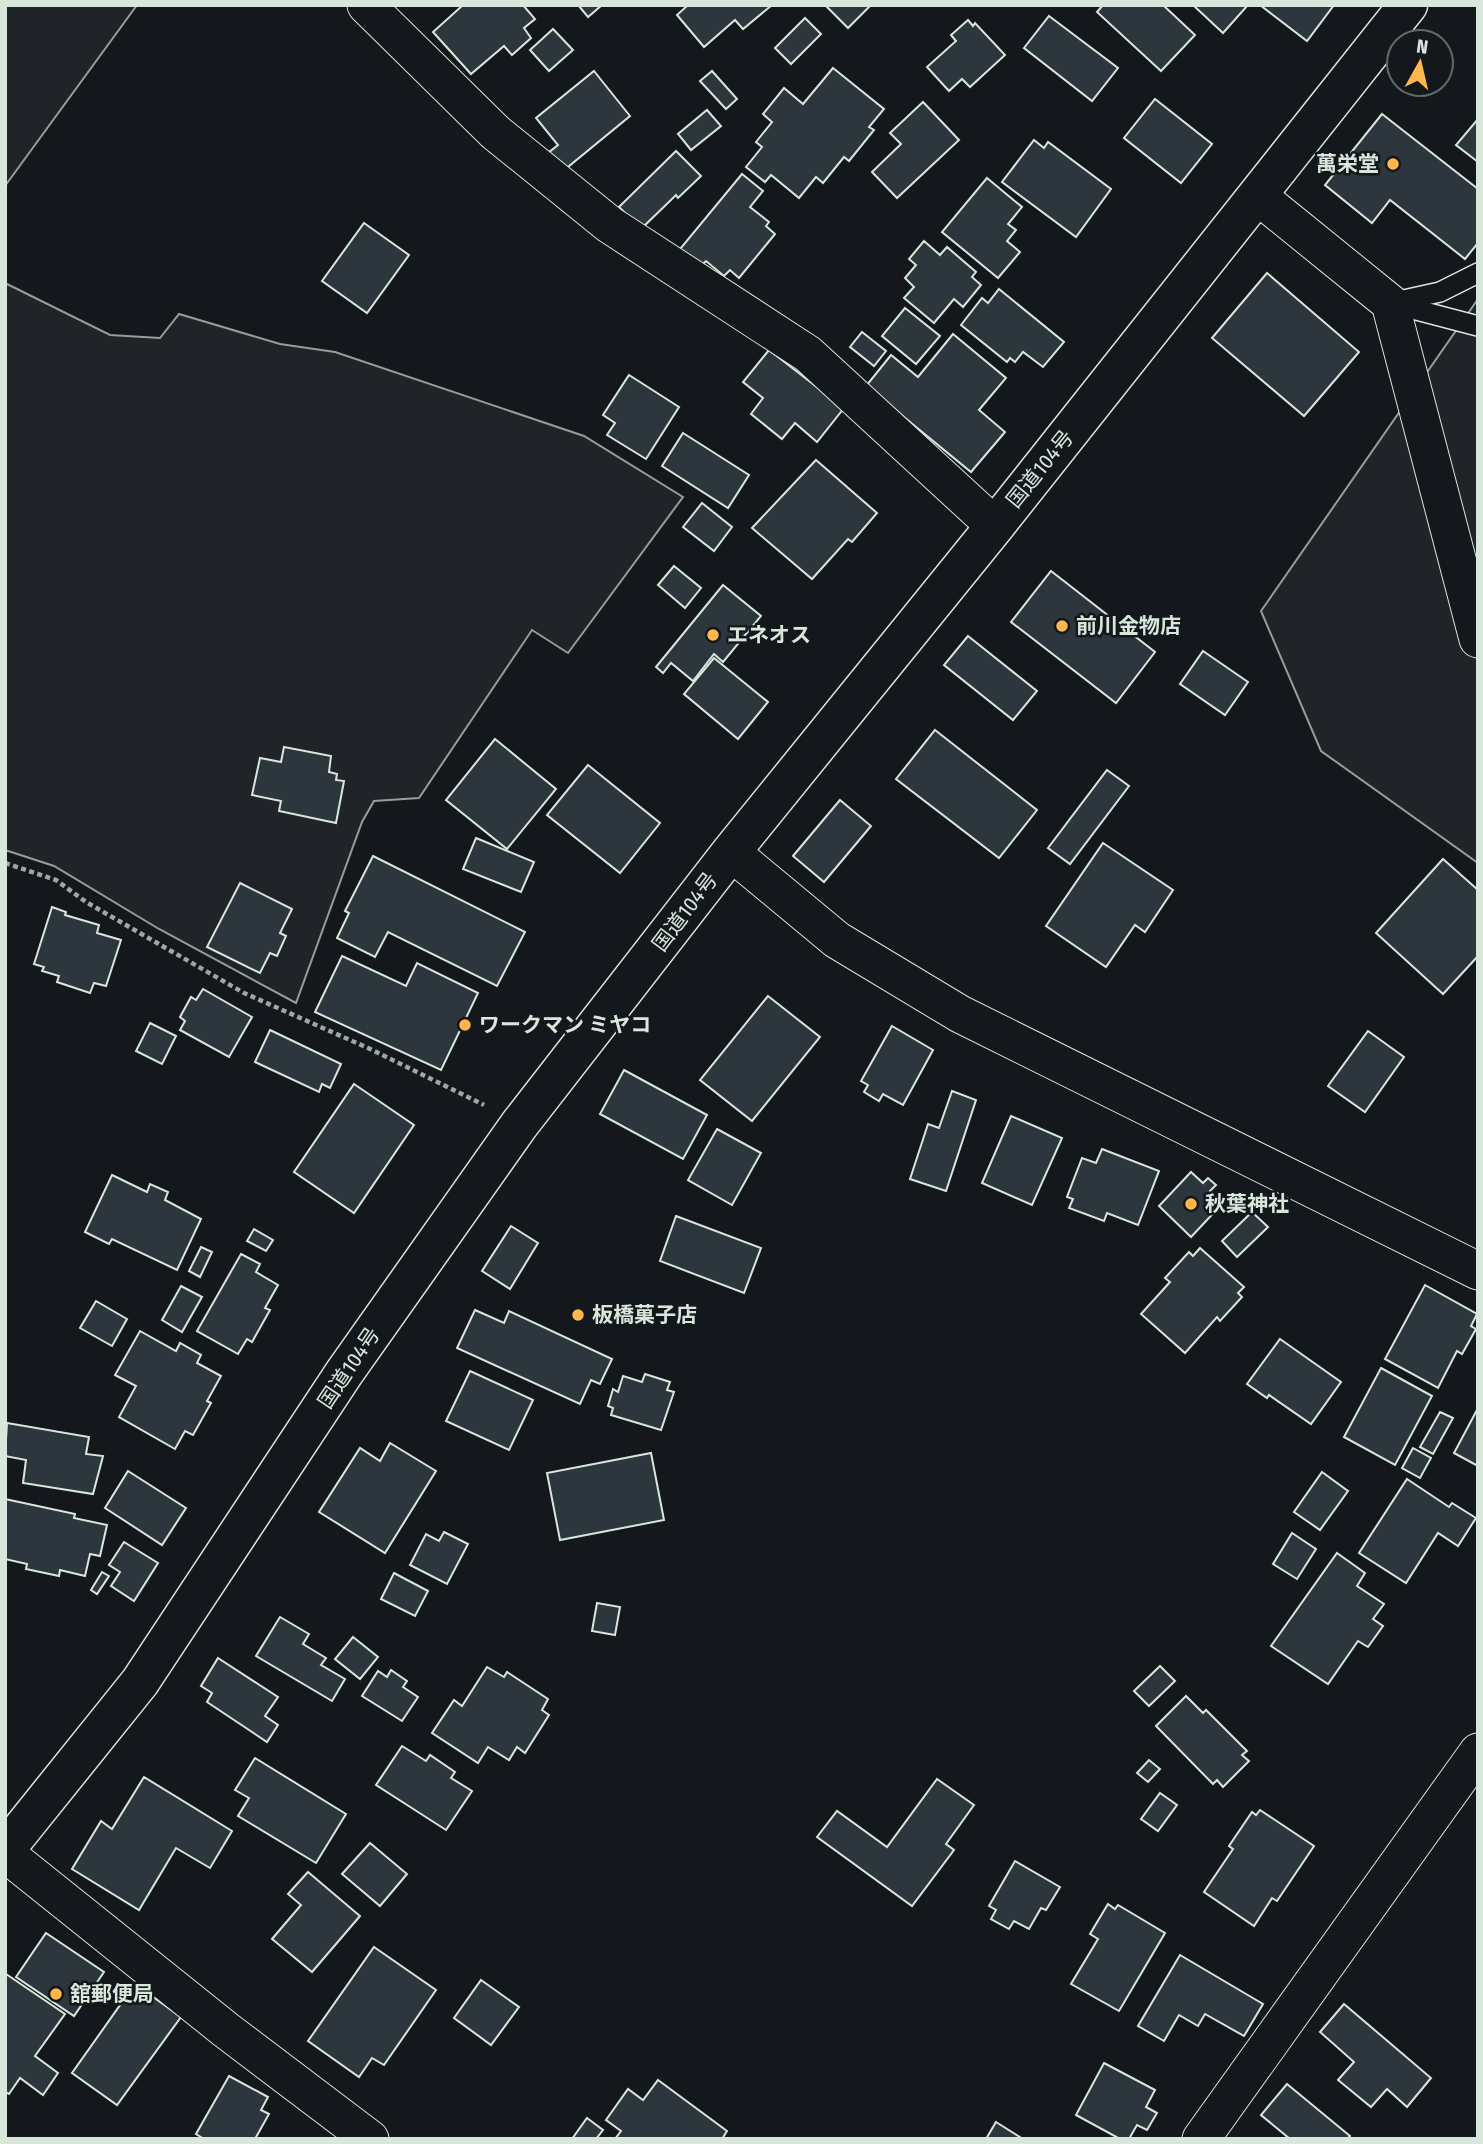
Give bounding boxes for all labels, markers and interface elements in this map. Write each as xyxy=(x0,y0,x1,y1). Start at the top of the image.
north arrow xyxy=(1385,28,1455,98)
text: N xyxy=(1415,34,1430,59)
place label: 萬栄堂 xyxy=(1316,151,1379,177)
marker: 萬栄堂 xyxy=(1385,156,1401,172)
street label: 国道104号 xyxy=(1001,425,1079,513)
place label: 前川金物店 xyxy=(1076,613,1181,639)
marker: 前川金物店 xyxy=(1054,618,1070,634)
place label: エネオス xyxy=(727,622,811,648)
marker: エネオス xyxy=(705,627,721,643)
street label: 国道104号 xyxy=(647,867,723,957)
place label: ワークマン ミヤコ xyxy=(479,1012,651,1038)
marker: ワークマン ミヤコ xyxy=(457,1017,473,1033)
place label: 秋葉神社 xyxy=(1205,1191,1289,1217)
marker: 秋葉神社 xyxy=(1183,1196,1199,1212)
place label: 板橋菓子店 xyxy=(592,1302,697,1328)
marker: 板橋菓子店 xyxy=(570,1307,586,1323)
street label: 国道104号 xyxy=(312,1322,386,1414)
place label: 舘郵便局 xyxy=(70,1981,154,2007)
marker: 舘郵便局 xyxy=(48,1986,64,2002)

